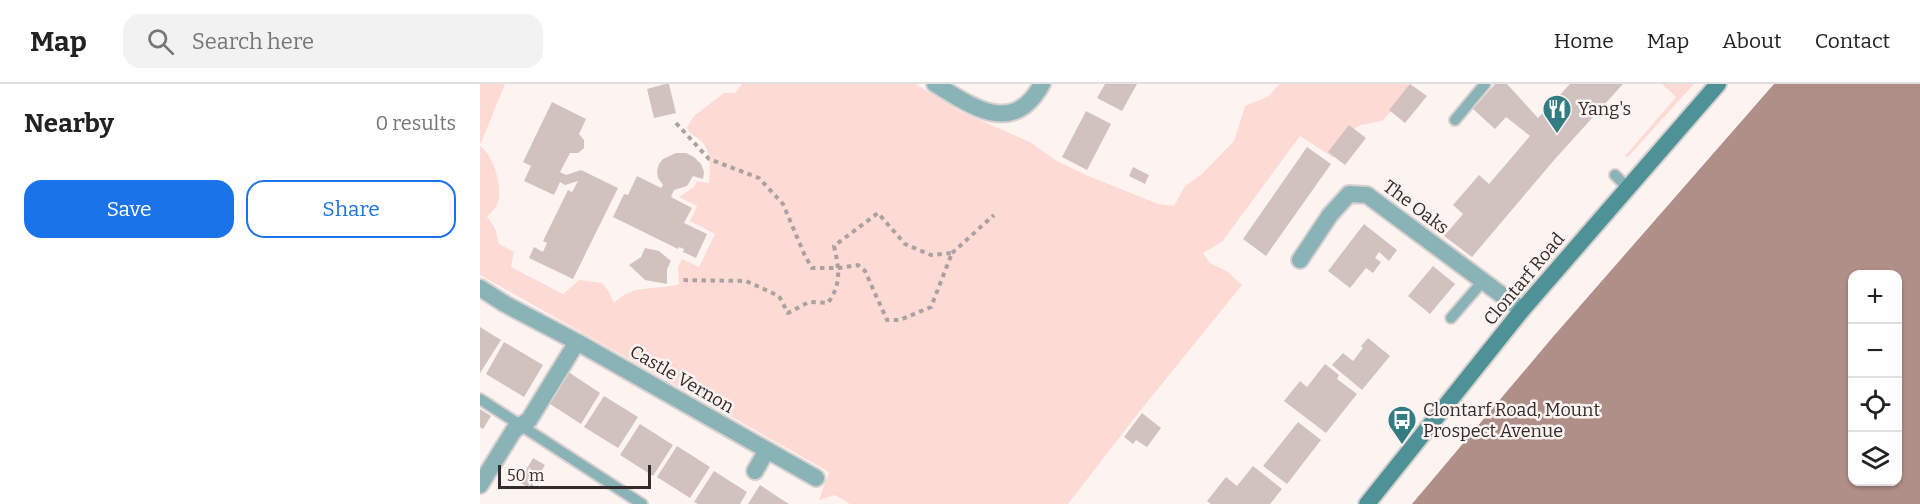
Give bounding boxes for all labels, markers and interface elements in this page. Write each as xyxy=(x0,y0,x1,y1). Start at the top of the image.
search box xyxy=(123,14,543,68)
text: Map xyxy=(30,25,87,58)
icon: search xyxy=(144,25,177,58)
text: Search here xyxy=(192,28,314,55)
text: Home xyxy=(1554,28,1614,54)
text: Map xyxy=(1647,28,1689,54)
text: About xyxy=(1722,28,1782,54)
text: Contact xyxy=(1815,28,1890,54)
restaurant icon: Yang's xyxy=(1541,93,1573,135)
place label: Yang's xyxy=(1578,98,1631,120)
text: Nearby xyxy=(24,108,114,139)
text: 0 results xyxy=(376,111,456,135)
street label: The Oaks xyxy=(1379,175,1453,239)
button: Save xyxy=(24,180,234,238)
button: Share xyxy=(246,180,456,238)
street label: Clontarf Road xyxy=(1479,228,1569,330)
map controls xyxy=(1848,270,1902,486)
button: + xyxy=(1848,270,1902,324)
button: − xyxy=(1848,324,1902,378)
street label: Castle Vernon xyxy=(626,340,738,418)
button: locate xyxy=(1848,378,1902,432)
place label: Clontarf Road, Mount Prospect Avenue xyxy=(1423,399,1600,442)
bus stop icon: Clontarf Road, Mount Prospect Avenue xyxy=(1386,404,1418,446)
button: layers xyxy=(1848,432,1902,486)
scale bar xyxy=(498,462,651,490)
text: 50 m xyxy=(507,466,544,485)

